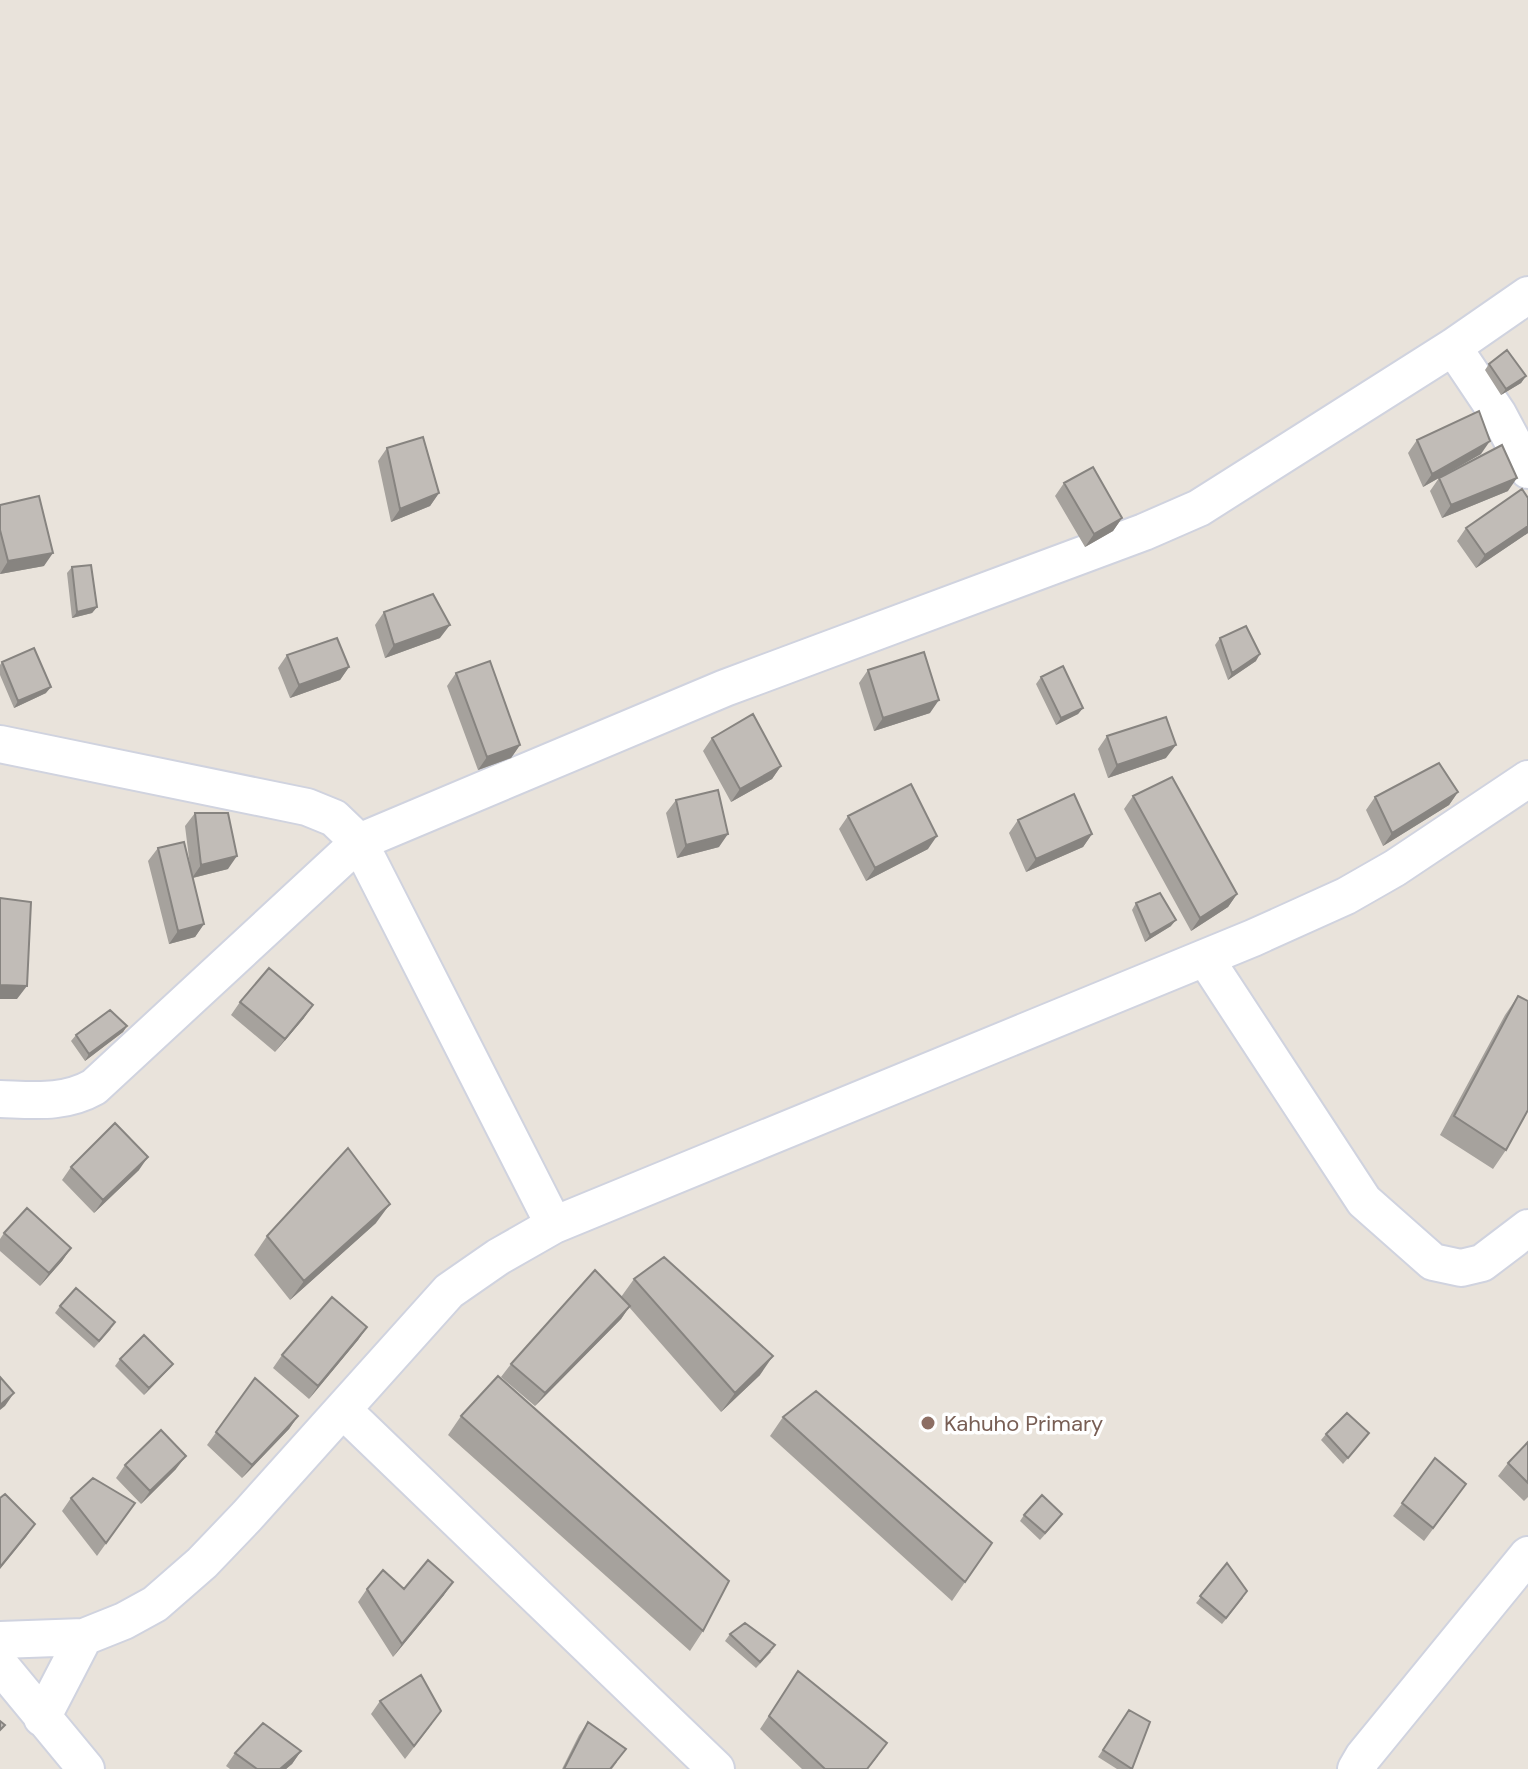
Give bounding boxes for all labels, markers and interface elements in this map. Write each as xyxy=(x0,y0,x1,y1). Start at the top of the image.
place label: Kahuho Primary xyxy=(944,1409,1103,1438)
marker: Kahuho Primary xyxy=(919,1414,937,1432)

